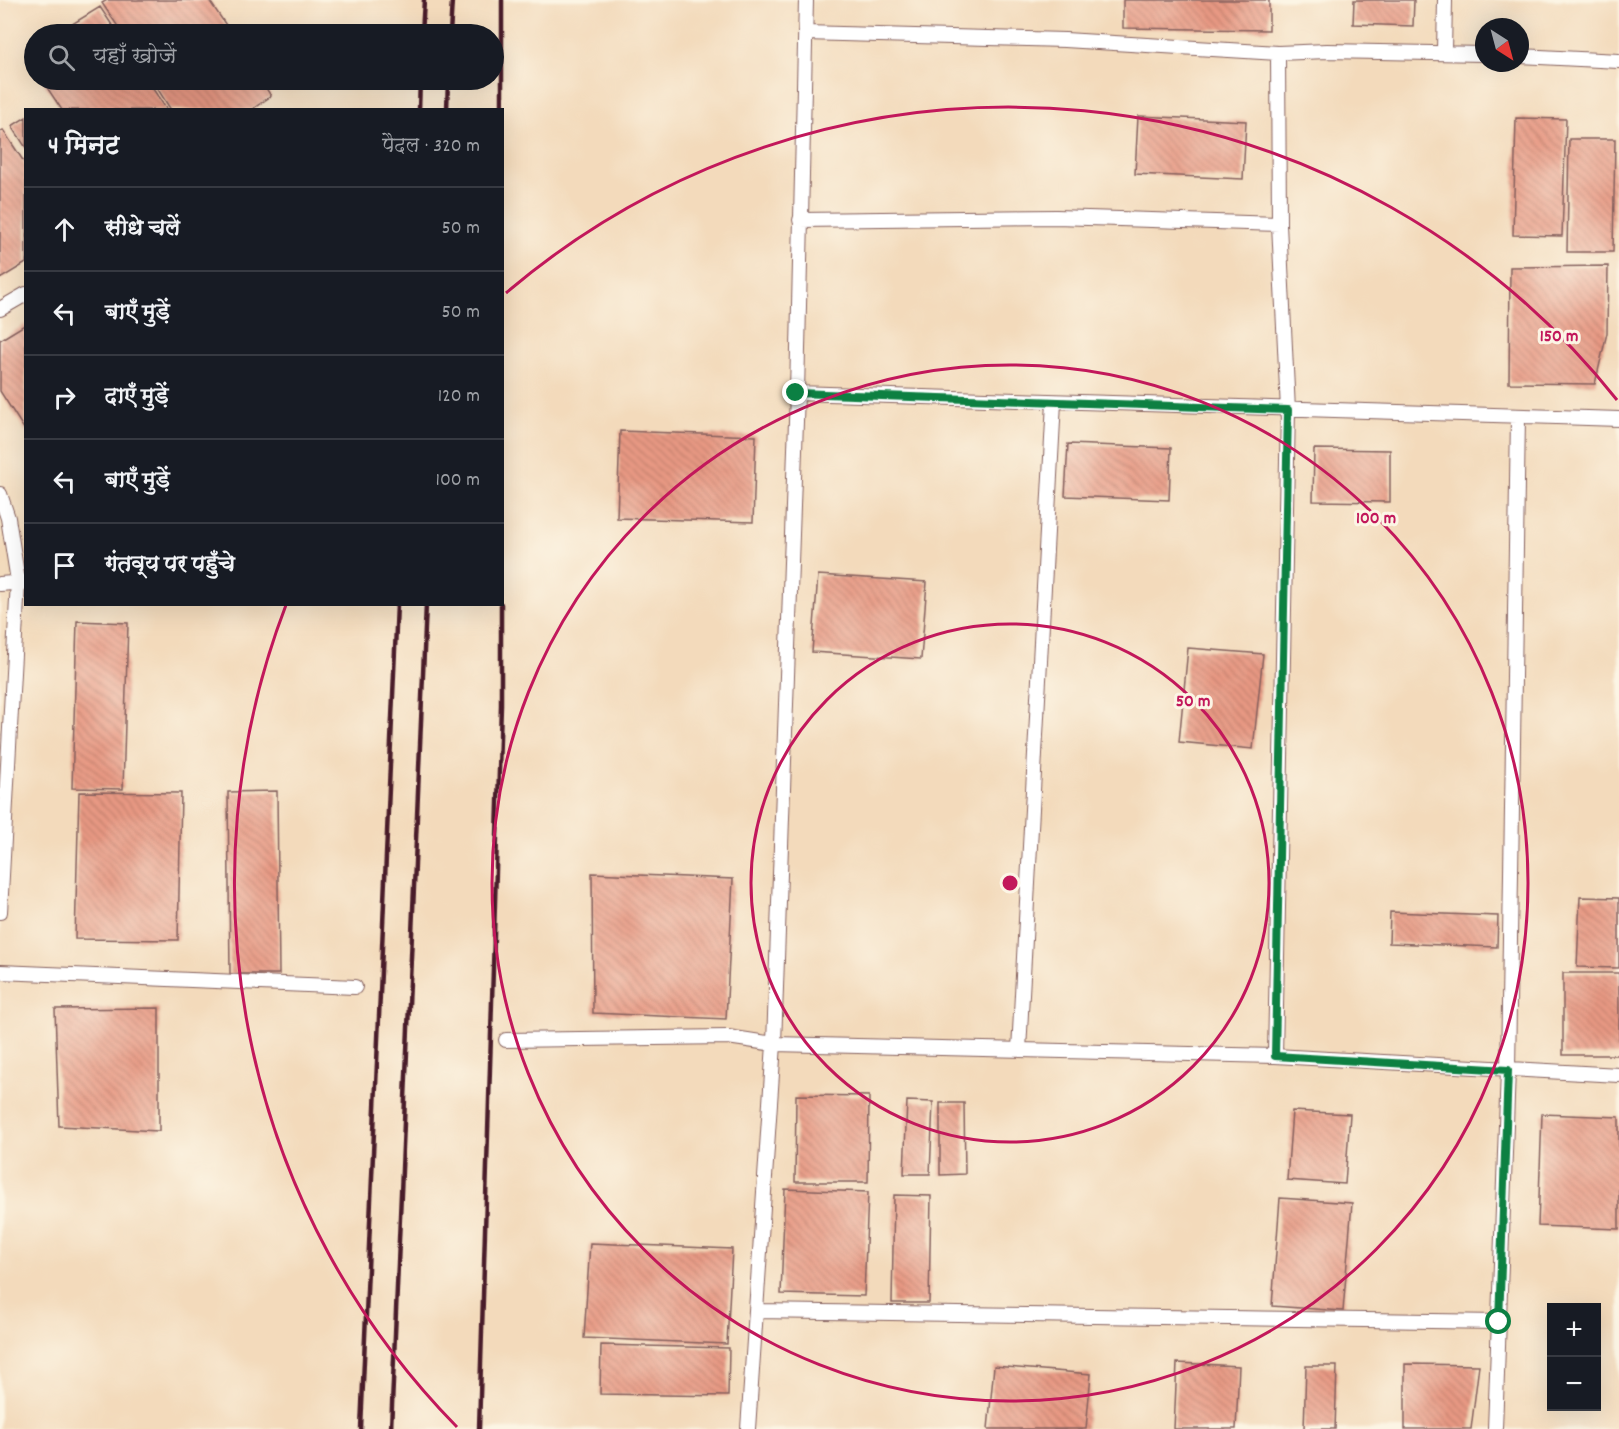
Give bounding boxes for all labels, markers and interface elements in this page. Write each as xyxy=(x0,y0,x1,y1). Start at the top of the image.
north arrow xyxy=(1475,18,1529,72)
search box xyxy=(24,24,504,90)
icon: search xyxy=(45,41,78,74)
text: यहाँ खोजें xyxy=(93,42,176,73)
text: 4 मिनट xyxy=(48,129,119,166)
text: पैदल · 320 m xyxy=(382,133,480,161)
icon: ahead xyxy=(48,213,81,246)
text: सीधे चलें xyxy=(105,214,180,245)
text: 50 m xyxy=(442,215,480,243)
icon: left xyxy=(48,297,81,330)
text: बाएँ मुड़ें xyxy=(105,298,170,329)
text: 50 m xyxy=(442,299,480,327)
text: 150 m xyxy=(1540,325,1578,350)
route end xyxy=(782,379,808,405)
icon: right xyxy=(48,381,81,414)
text: दाएँ मुड़ें xyxy=(105,382,169,413)
text: 120 m xyxy=(438,383,480,411)
icon: left xyxy=(48,465,81,498)
text: बाएँ मुड़ें xyxy=(105,466,170,497)
text: 100 m xyxy=(436,467,480,495)
text: 100 m xyxy=(1356,507,1396,532)
icon: arrive xyxy=(48,549,81,582)
text: गंतव्य पर पहुँचे xyxy=(105,550,235,581)
text: 50 m xyxy=(1176,690,1210,715)
centre of rings xyxy=(1000,873,1020,893)
map controls xyxy=(1547,1303,1601,1411)
button: + xyxy=(1547,1303,1601,1357)
route start xyxy=(1485,1308,1511,1334)
button: − xyxy=(1547,1357,1601,1411)

